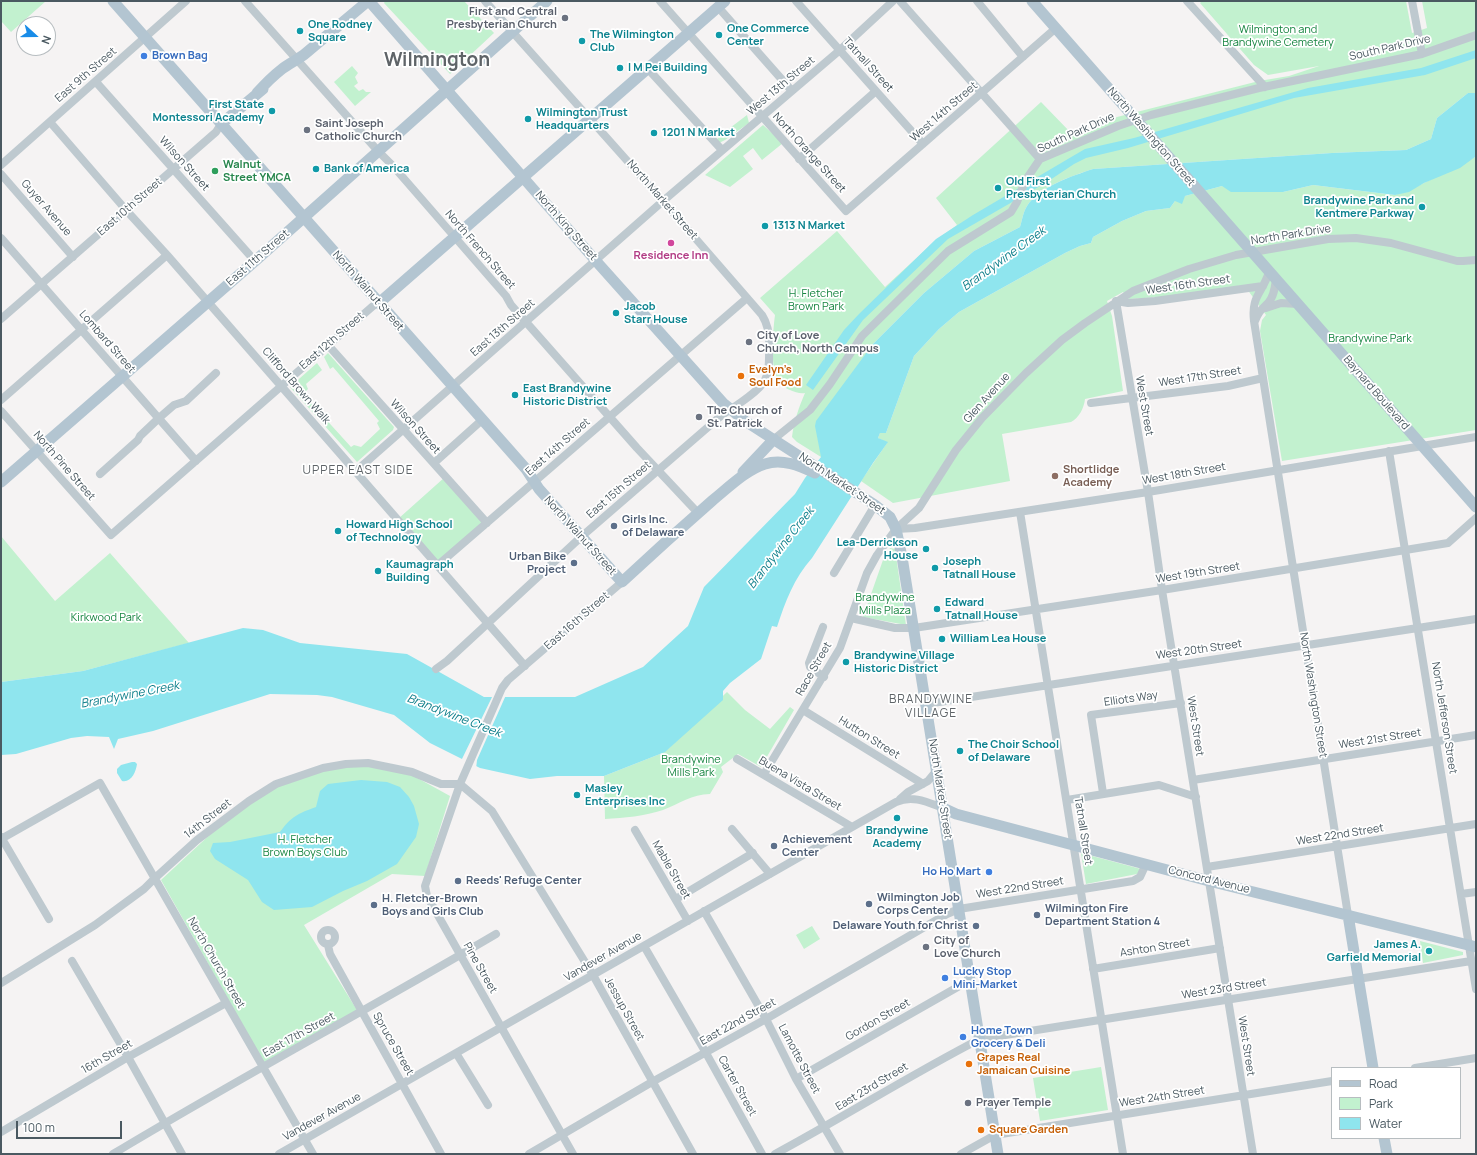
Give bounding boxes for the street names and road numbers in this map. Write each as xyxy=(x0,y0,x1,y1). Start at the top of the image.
street label: South Park Drive xyxy=(1348,32,1432,64)
street label: Tatnall Street xyxy=(840,35,896,95)
street label: East 9th Street xyxy=(53,45,119,105)
street label: West 13th Street xyxy=(744,54,818,118)
street label: West 14th Street xyxy=(908,79,980,145)
street label: North Washington Street xyxy=(1104,85,1198,189)
street label: North Orange Street xyxy=(770,110,848,196)
street label: South Park Drive xyxy=(1035,110,1117,156)
street label: Wilson Street xyxy=(156,134,212,194)
street label: North Market Street xyxy=(624,158,700,242)
street label: East 10th Street xyxy=(95,175,165,239)
street label: Guyer Avenue xyxy=(18,177,74,239)
street label: North King Street xyxy=(532,189,600,263)
street label: North French Street xyxy=(442,208,518,292)
street label: North Park Drive xyxy=(1250,222,1332,248)
street label: East 11th Street xyxy=(224,227,292,289)
street label: North Walnut Street xyxy=(330,248,406,334)
street label: West 16th Street xyxy=(1145,273,1231,297)
street label: East 13th Street xyxy=(468,297,538,359)
street label: Lombard Street xyxy=(76,308,138,376)
street label: East 12th Street xyxy=(297,310,367,372)
street label: Clifford Brown Walk xyxy=(259,345,333,427)
street label: Baynard Boulevard xyxy=(1340,353,1412,433)
street label: West 17th Street xyxy=(1158,364,1242,390)
street label: Glen Avenue xyxy=(961,370,1013,426)
street label: West Street xyxy=(1132,375,1156,437)
street label: Wilson Street xyxy=(387,397,443,457)
street label: East 14th Street xyxy=(523,415,593,479)
street label: North Pine Street xyxy=(30,429,98,503)
street label: North Market Street xyxy=(796,450,888,518)
street label: East 15th Street xyxy=(584,458,654,522)
street label: West 18th Street xyxy=(1141,460,1227,488)
street label: North Walnut Street xyxy=(541,494,619,578)
street label: West 19th Street xyxy=(1155,560,1241,586)
street label: East 16th Street xyxy=(542,589,612,653)
street label: North Washington Street xyxy=(1297,631,1329,759)
street label: West 20th Street xyxy=(1155,637,1243,663)
street label: Race Street xyxy=(793,640,835,698)
street label: North Jefferson Street xyxy=(1429,661,1459,775)
street label: Elliots Way xyxy=(1103,689,1159,709)
street label: West Street xyxy=(1184,695,1206,757)
street label: Hutton Street xyxy=(836,714,902,762)
street label: West 21st Street xyxy=(1338,726,1422,752)
street label: North Market Street xyxy=(926,738,954,840)
street label: Buena Vista Street xyxy=(756,754,844,814)
street label: 14th Street xyxy=(182,796,234,842)
street label: Tatnall Street xyxy=(1071,796,1095,866)
street label: West 22nd Street xyxy=(1295,822,1385,848)
street label: Mable Street xyxy=(649,838,693,902)
street label: Concord Avenue xyxy=(1167,863,1251,897)
street label: West 22nd Street xyxy=(975,875,1065,901)
street label: North Church Street xyxy=(185,915,247,1011)
street label: Vandever Avenue xyxy=(562,930,644,984)
street label: Ashton Street xyxy=(1119,936,1191,960)
street label: Pine Street xyxy=(460,940,500,996)
street label: Jessup Street xyxy=(601,975,647,1043)
street label: West 23rd Street xyxy=(1181,976,1267,1002)
street label: East 22nd Street xyxy=(698,996,778,1048)
street label: Gordon Street xyxy=(843,996,913,1044)
street label: East 17th Street xyxy=(261,1010,337,1060)
street label: Spruce Street xyxy=(370,1010,416,1078)
street label: West Street xyxy=(1235,1015,1257,1077)
street label: Lamotte Street xyxy=(775,1022,823,1096)
street label: 16th Street xyxy=(79,1037,135,1077)
street label: Carter Street xyxy=(715,1053,759,1119)
street label: East 23rd Street xyxy=(833,1060,911,1114)
street label: West 24th Street xyxy=(1118,1084,1206,1110)
street label: Vandever Avenue xyxy=(281,1090,363,1144)

